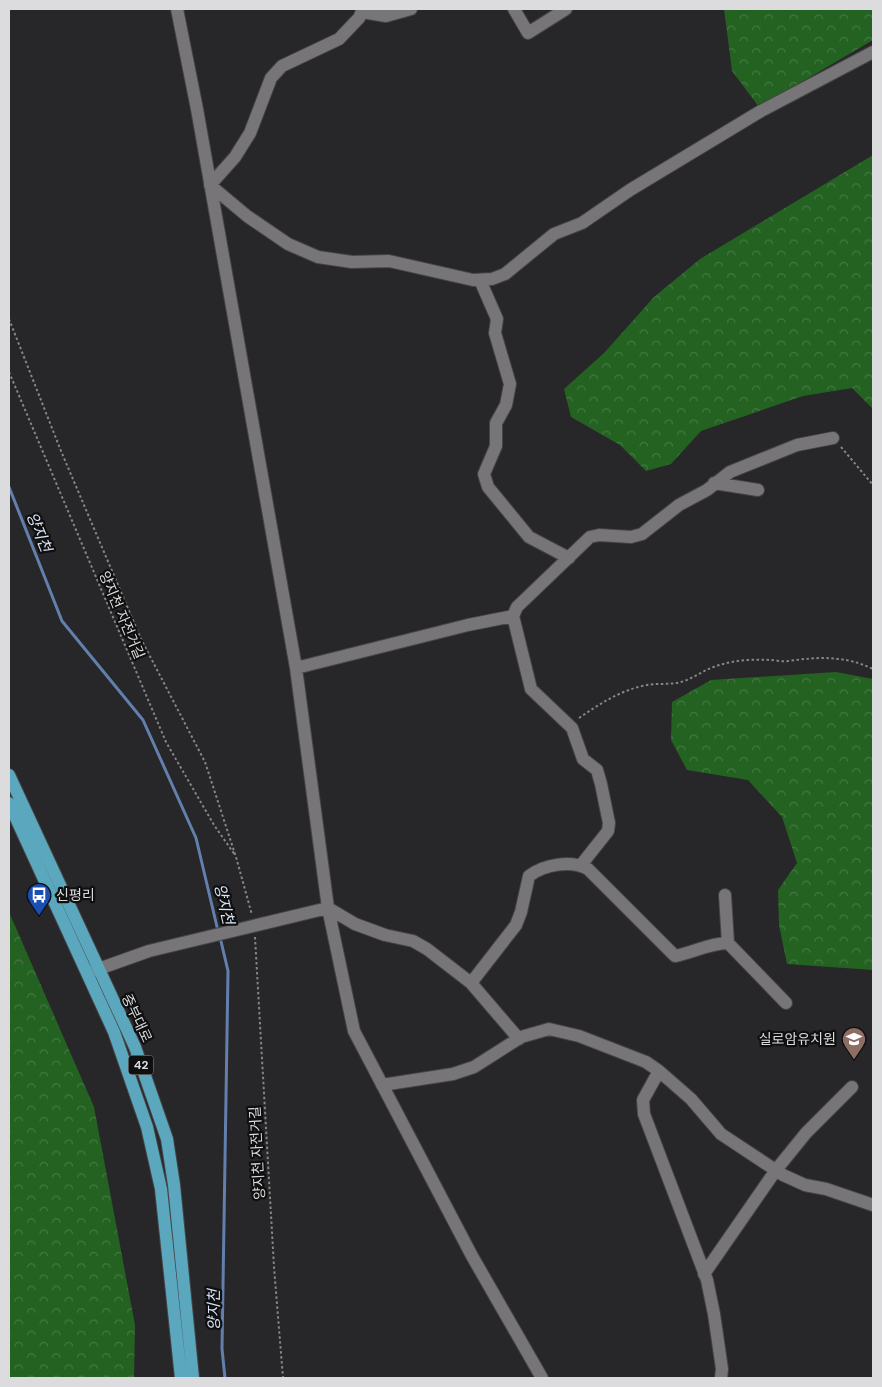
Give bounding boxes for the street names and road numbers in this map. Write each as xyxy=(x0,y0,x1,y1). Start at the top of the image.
street label: 양지천 자전거길 xyxy=(95,568,149,662)
street label: 중부대로 xyxy=(118,991,156,1045)
road number: 42 xyxy=(128,1056,154,1074)
street label: 양지천 자전거길 xyxy=(246,1106,268,1200)

